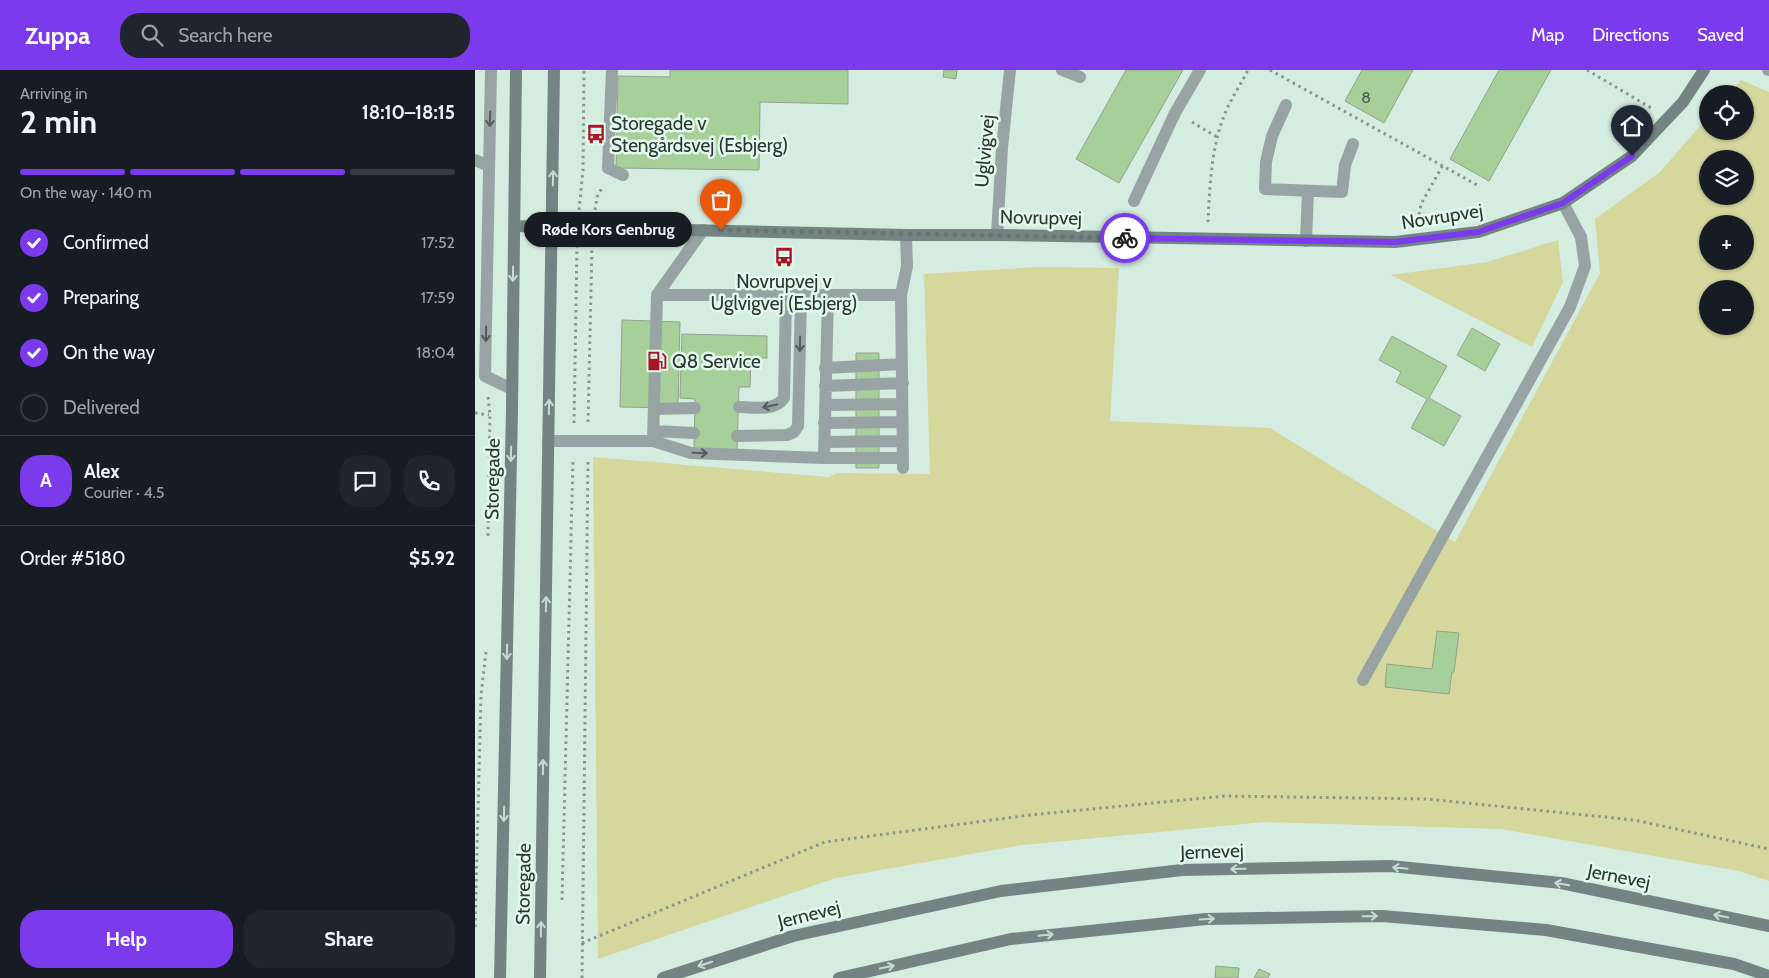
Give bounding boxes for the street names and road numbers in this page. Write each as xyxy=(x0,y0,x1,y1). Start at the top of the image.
street label: Uglvigvej xyxy=(970,114,999,188)
street label: Novrupvej xyxy=(1400,199,1484,234)
street label: Novrupvej xyxy=(1000,205,1082,230)
street label: Storegade xyxy=(480,438,505,520)
street label: Jernevej xyxy=(1179,839,1244,864)
street label: Storegade xyxy=(511,843,536,925)
street label: Jernevej xyxy=(1585,859,1652,894)
street label: Jernevej xyxy=(775,896,843,934)

